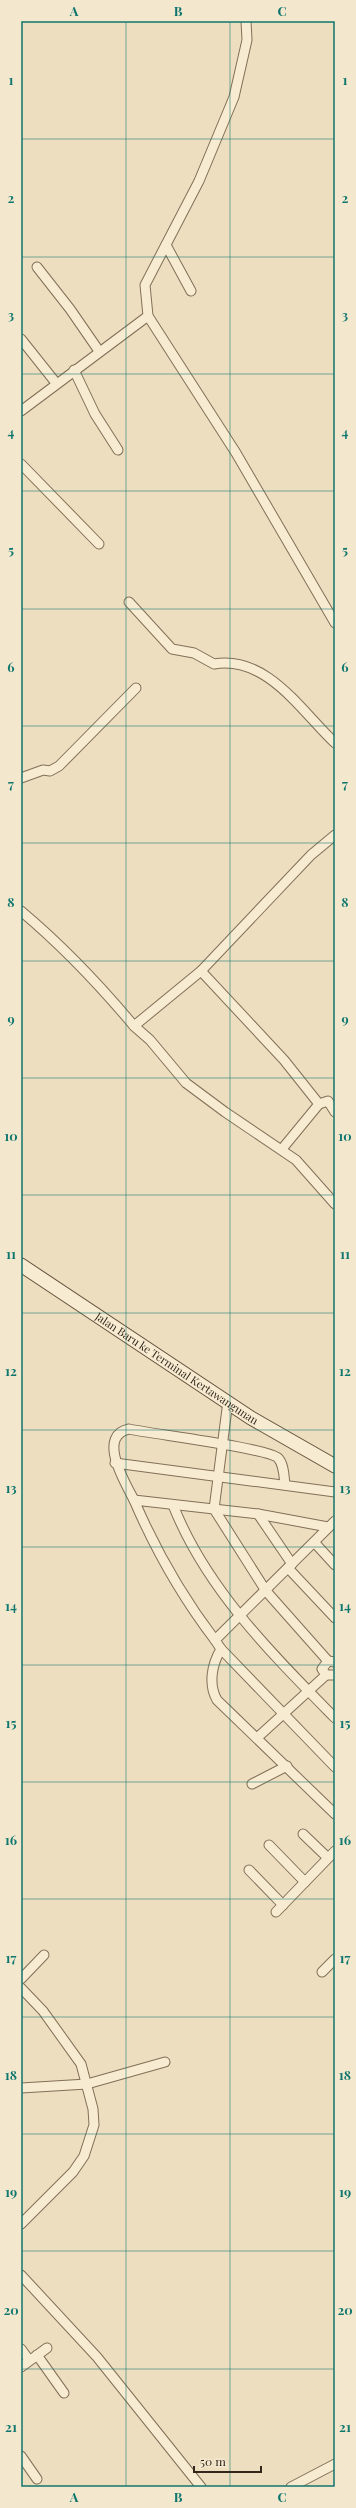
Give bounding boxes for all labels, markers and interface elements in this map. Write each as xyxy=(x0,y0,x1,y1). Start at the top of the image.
text: A xyxy=(69,2,79,19)
text: B xyxy=(174,2,183,19)
text: C xyxy=(277,2,287,19)
text: 1 xyxy=(9,71,14,88)
text: 1 xyxy=(343,71,348,88)
text: 2 xyxy=(8,189,15,206)
text: 2 xyxy=(342,189,349,206)
text: 3 xyxy=(8,306,14,323)
text: 3 xyxy=(342,306,348,323)
text: 4 xyxy=(8,423,15,440)
text: 4 xyxy=(342,423,349,440)
text: 5 xyxy=(8,541,14,558)
text: 5 xyxy=(342,541,348,558)
text: 6 xyxy=(7,658,15,675)
text: 6 xyxy=(341,658,349,675)
text: 7 xyxy=(8,775,14,792)
text: 7 xyxy=(342,775,348,792)
text: 8 xyxy=(7,893,15,910)
text: 8 xyxy=(341,893,349,910)
text: 9 xyxy=(7,1010,15,1027)
text: 9 xyxy=(341,1010,349,1027)
text: 10 xyxy=(4,1127,18,1144)
text: 10 xyxy=(338,1127,352,1144)
text: 11 xyxy=(6,1245,16,1262)
text: 11 xyxy=(340,1245,350,1262)
street label: Jalan Baru ke Terminal Kertawangunan xyxy=(92,1308,262,1428)
text: 12 xyxy=(5,1362,17,1379)
text: 12 xyxy=(339,1362,351,1379)
text: 13 xyxy=(5,1479,17,1496)
text: 13 xyxy=(339,1479,351,1496)
text: 14 xyxy=(5,1597,17,1614)
text: 14 xyxy=(339,1597,351,1614)
text: 15 xyxy=(6,1714,16,1731)
text: 15 xyxy=(340,1714,350,1731)
text: 16 xyxy=(5,1831,17,1848)
text: 16 xyxy=(339,1831,351,1848)
text: 17 xyxy=(6,1949,17,1966)
text: 17 xyxy=(340,1949,351,1966)
text: 18 xyxy=(5,2066,17,2083)
text: 18 xyxy=(339,2066,351,2083)
text: 19 xyxy=(5,2183,17,2200)
text: 19 xyxy=(339,2183,351,2200)
text: 20 xyxy=(3,2301,19,2318)
text: 20 xyxy=(337,2301,353,2318)
text: 21 xyxy=(5,2418,17,2435)
text: 21 xyxy=(339,2418,351,2435)
scale bar xyxy=(194,2448,261,2474)
text: 50 m xyxy=(200,2453,226,2469)
text: A xyxy=(69,2488,79,2505)
text: B xyxy=(174,2488,183,2505)
text: C xyxy=(277,2488,287,2505)

